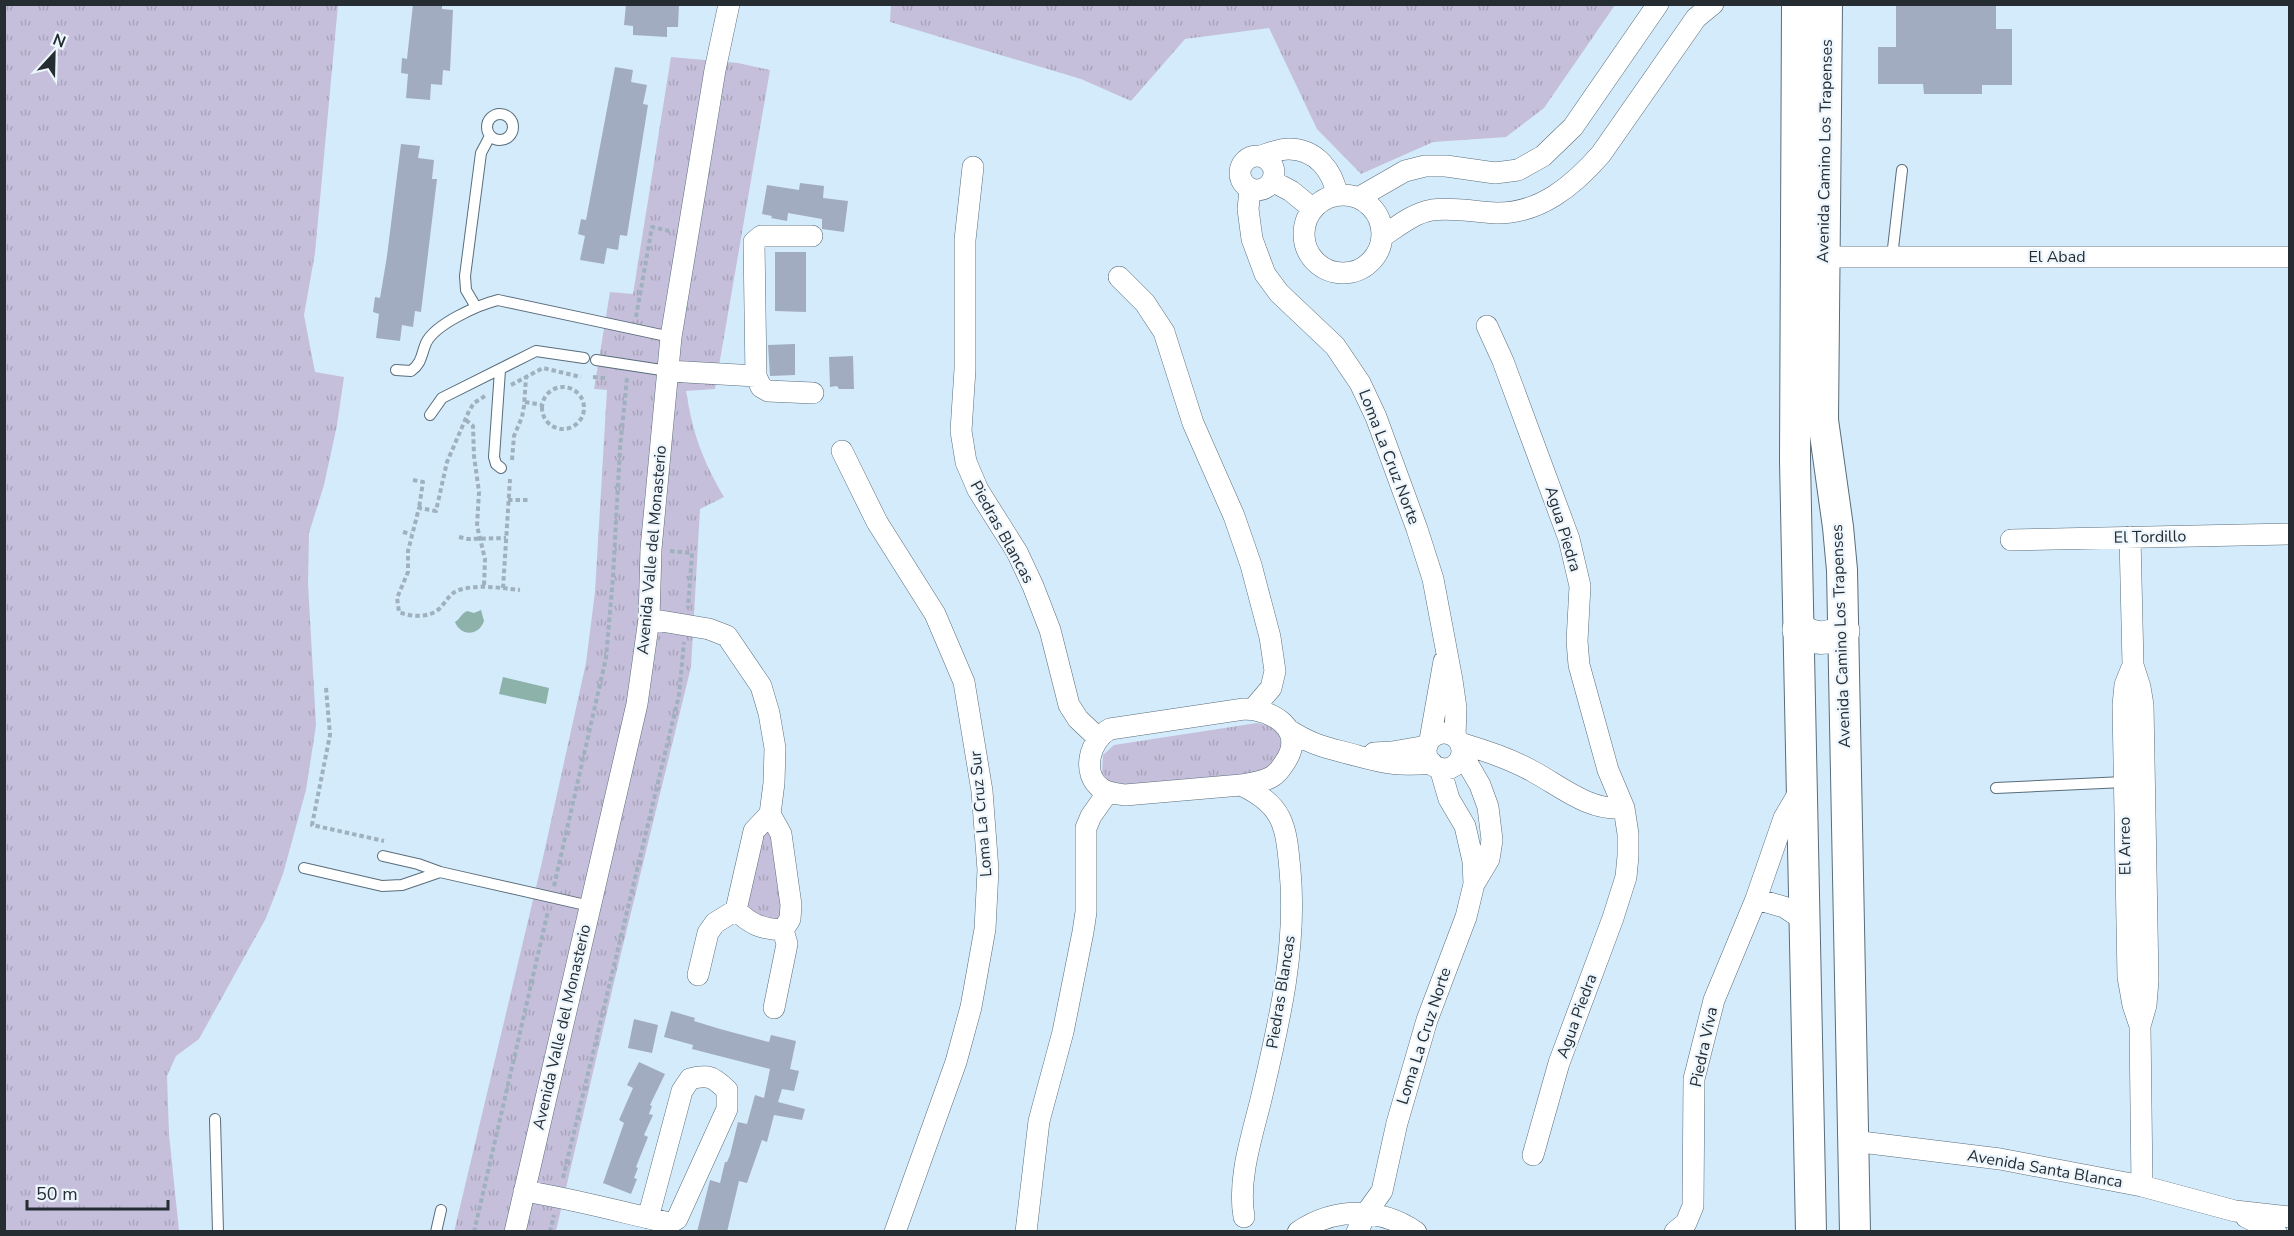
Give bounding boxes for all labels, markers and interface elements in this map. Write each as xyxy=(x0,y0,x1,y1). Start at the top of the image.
north arrow xyxy=(24,24,84,84)
text: N xyxy=(50,29,69,53)
street label: Avenida Camino Los Trapenses xyxy=(1812,39,1838,263)
street label: El Abad xyxy=(2029,246,2085,268)
street label: Loma La Cruz Norte xyxy=(1353,386,1425,528)
street label: Avenida Valle del Monasterio xyxy=(632,444,672,656)
street label: Piedras Blancas xyxy=(965,477,1039,587)
street label: Agua Piedra xyxy=(1540,484,1586,574)
street label: Avenida Camino Los Trapenses xyxy=(1826,524,1856,748)
street label: El Tordillo xyxy=(2114,525,2187,549)
street label: Loma La Cruz Sur xyxy=(965,750,997,878)
street label: El Arreo xyxy=(2113,816,2137,875)
street label: Avenida Valle del Monasterio xyxy=(528,922,596,1132)
street label: Piedras Blancas xyxy=(1261,934,1301,1050)
street label: Loma La Cruz Norte xyxy=(1391,965,1457,1107)
street label: Agua Piedra xyxy=(1552,971,1602,1061)
street label: Piedra Viva xyxy=(1685,1005,1723,1089)
street label: Avenida Santa Blanca xyxy=(1966,1145,2124,1193)
scale bar xyxy=(27,1173,168,1211)
text: 50 m xyxy=(36,1182,78,1206)

